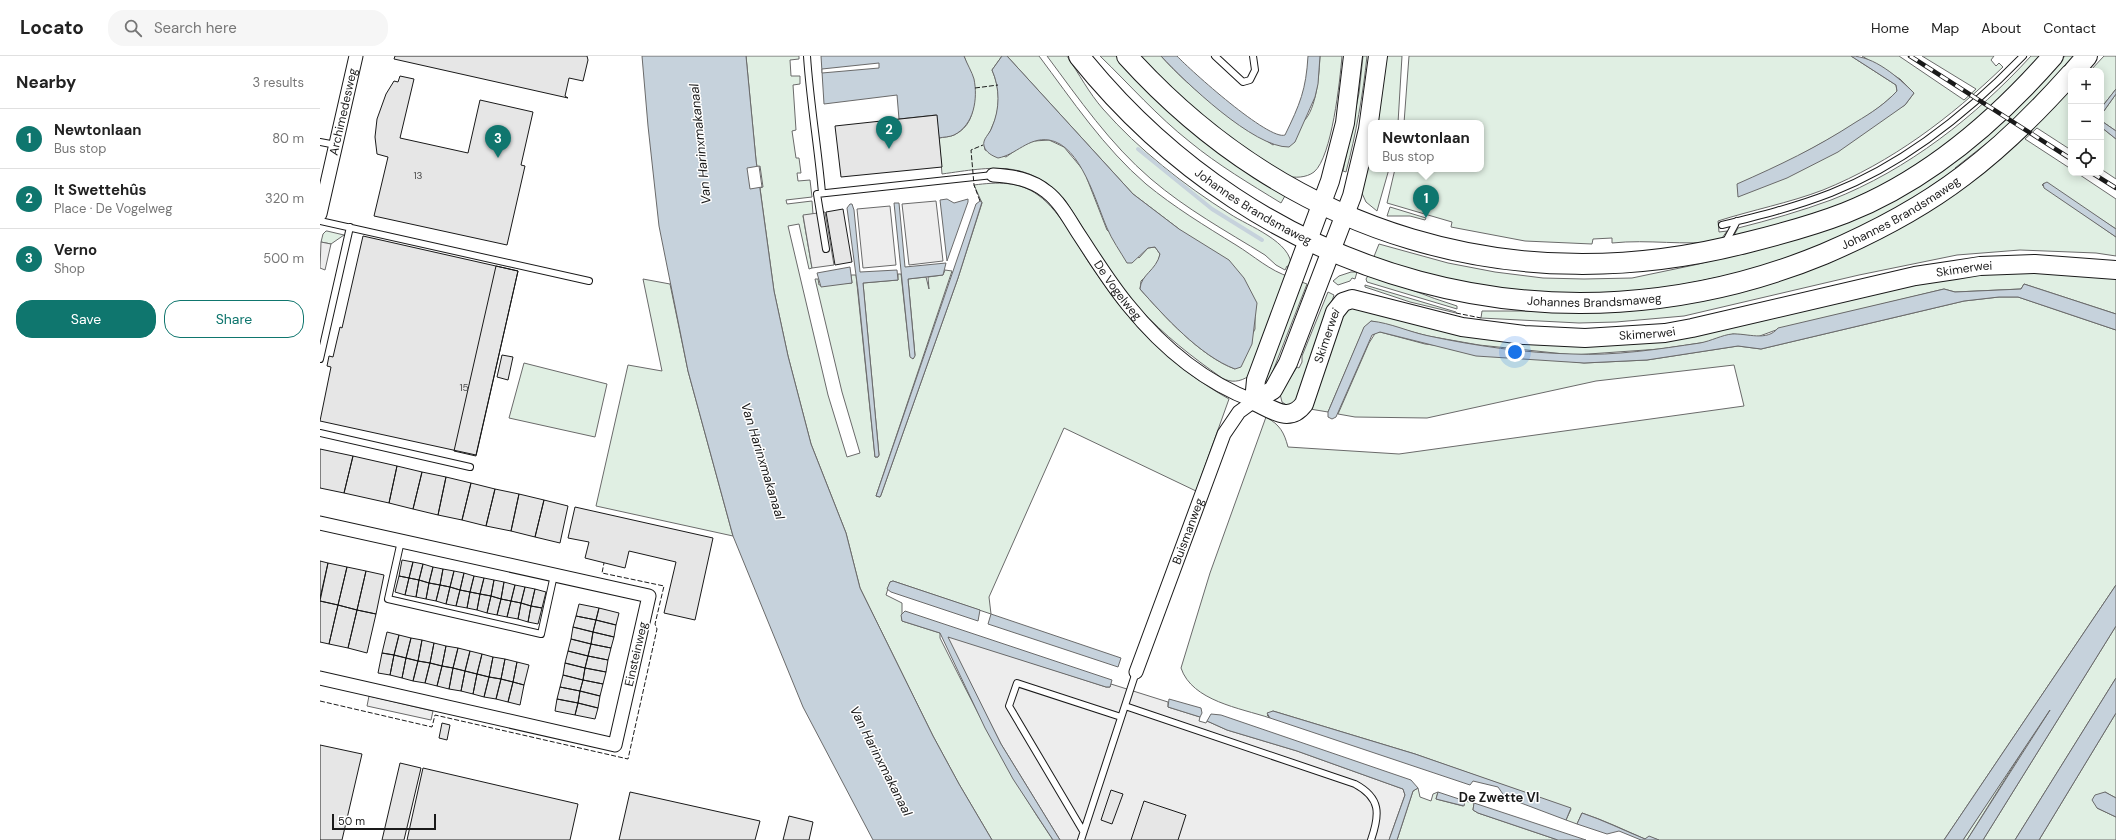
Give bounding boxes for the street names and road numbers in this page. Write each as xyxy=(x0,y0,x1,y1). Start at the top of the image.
street label: Archimedesweg xyxy=(326,66,361,157)
street label: Johannes Brandsmaweg xyxy=(1191,165,1315,249)
street label: Johannes Brandsmaweg xyxy=(1839,173,1963,253)
street label: De Vogelweg xyxy=(1090,257,1145,324)
street label: Skimerwei xyxy=(1935,258,1993,281)
street label: Johannes Brandsmaweg xyxy=(1526,290,1663,311)
street label: Skimerwei xyxy=(1310,305,1343,365)
street label: Skimerwei xyxy=(1619,323,1677,344)
street label: Buismanweg xyxy=(1168,496,1208,567)
street label: Einsteinweg xyxy=(621,620,651,688)

